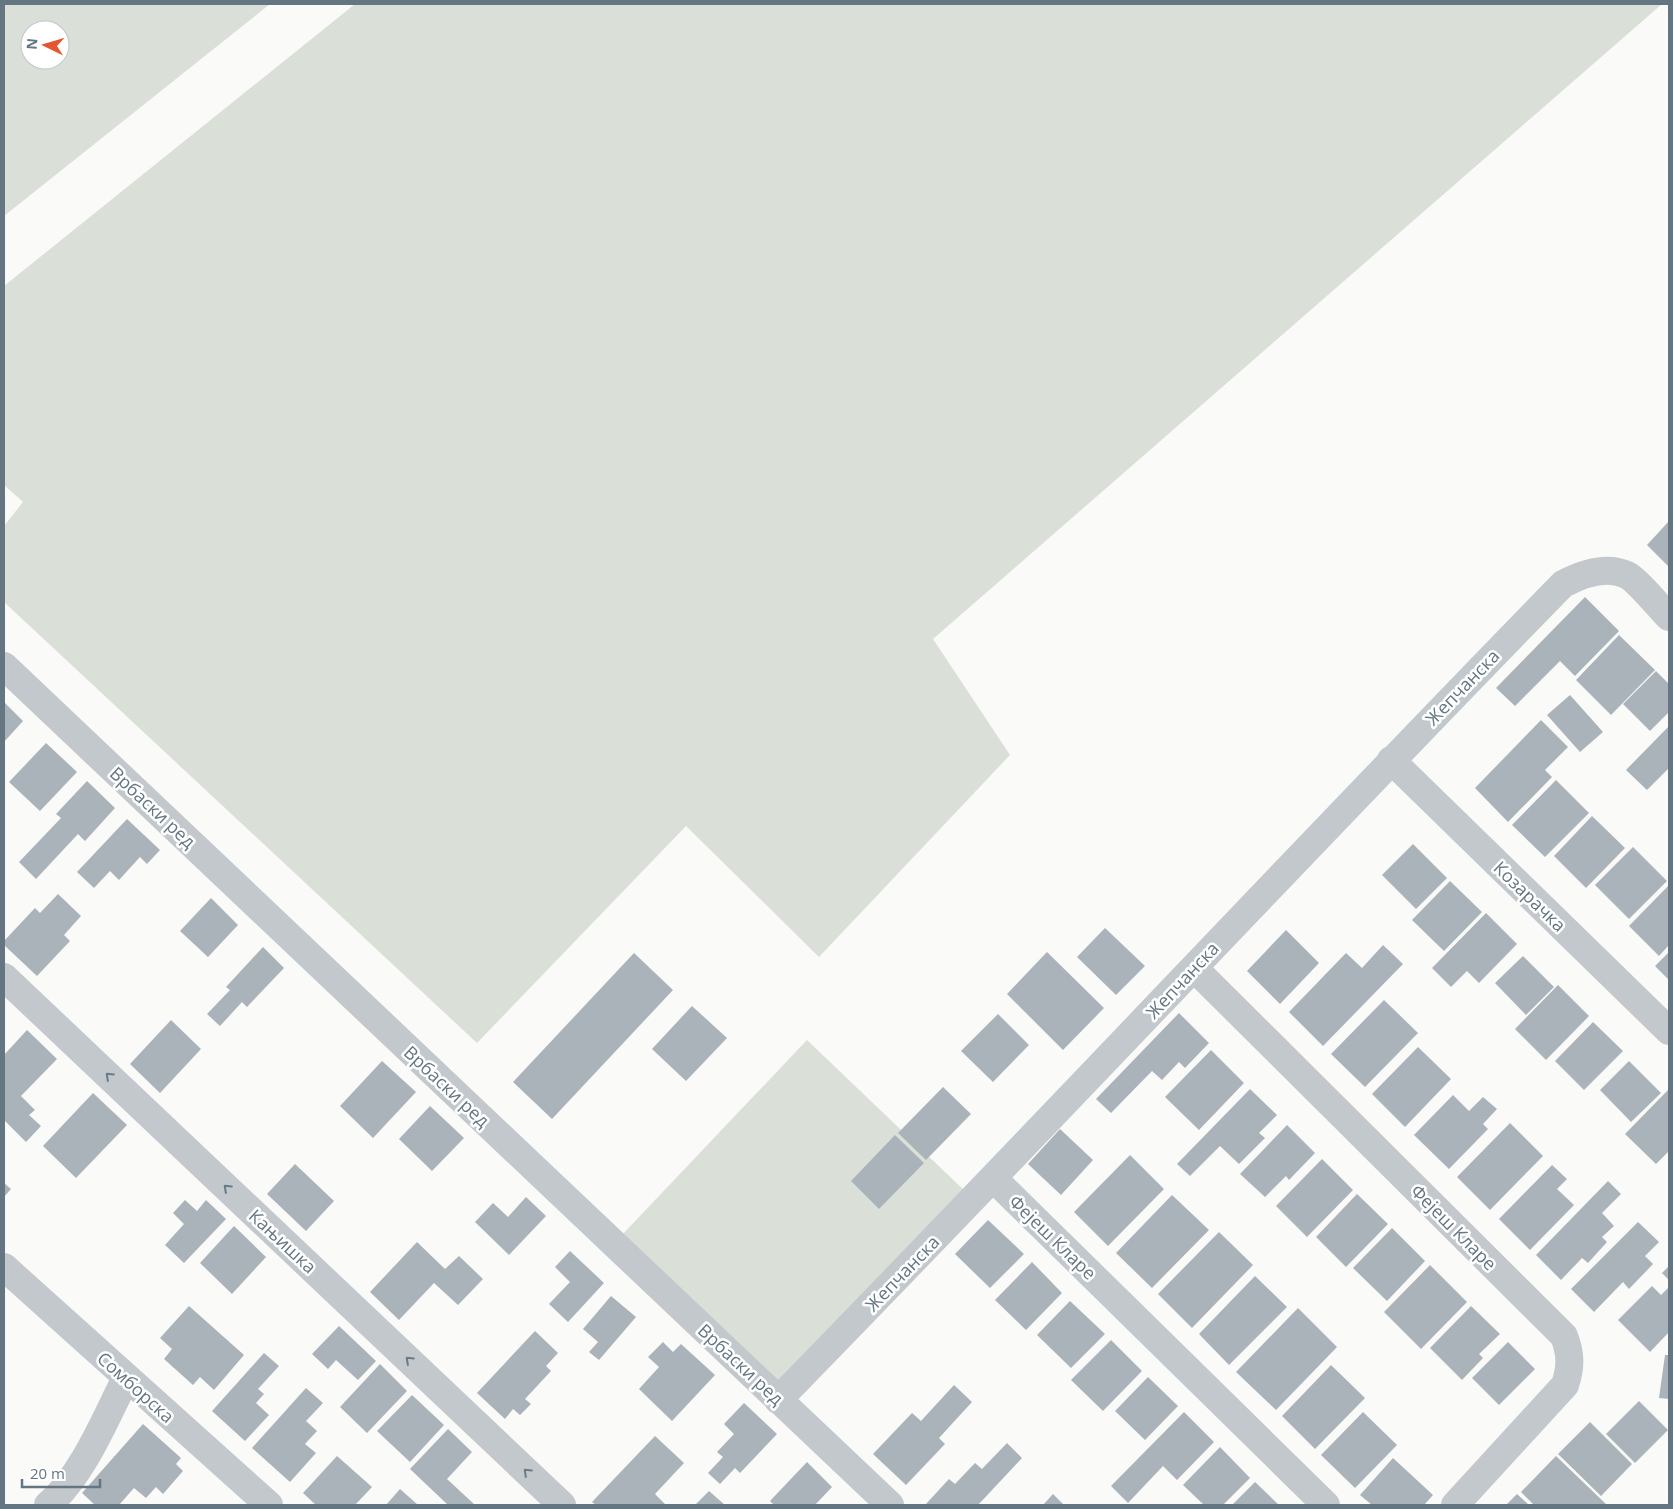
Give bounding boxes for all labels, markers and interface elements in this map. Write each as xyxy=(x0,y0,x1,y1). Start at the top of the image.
north arrow xyxy=(20,20,70,70)
text: N xyxy=(22,37,42,50)
street label: Жепчанска xyxy=(1420,644,1504,730)
street label: Врбаски ред xyxy=(105,761,201,853)
street label: Козарачка xyxy=(1489,856,1571,936)
street label: Жепчанска xyxy=(1140,936,1224,1024)
street label: Врбаски ред xyxy=(399,1040,495,1132)
one-way arrow xyxy=(106,1073,115,1082)
street label: Фејеш Кларе xyxy=(1406,1179,1502,1275)
one-way arrow xyxy=(224,1185,233,1194)
street label: Фејеш Кларе xyxy=(1004,1189,1102,1285)
street label: Кањишка xyxy=(244,1204,322,1278)
street label: Жепчанска xyxy=(860,1230,944,1316)
street label: Врбаски ред xyxy=(693,1318,789,1410)
street label: Сомборска xyxy=(92,1346,180,1428)
one-way arrow xyxy=(406,1357,415,1366)
scale bar xyxy=(22,1456,100,1488)
text: 20 m xyxy=(30,1463,65,1483)
one-way arrow xyxy=(524,1469,533,1478)

